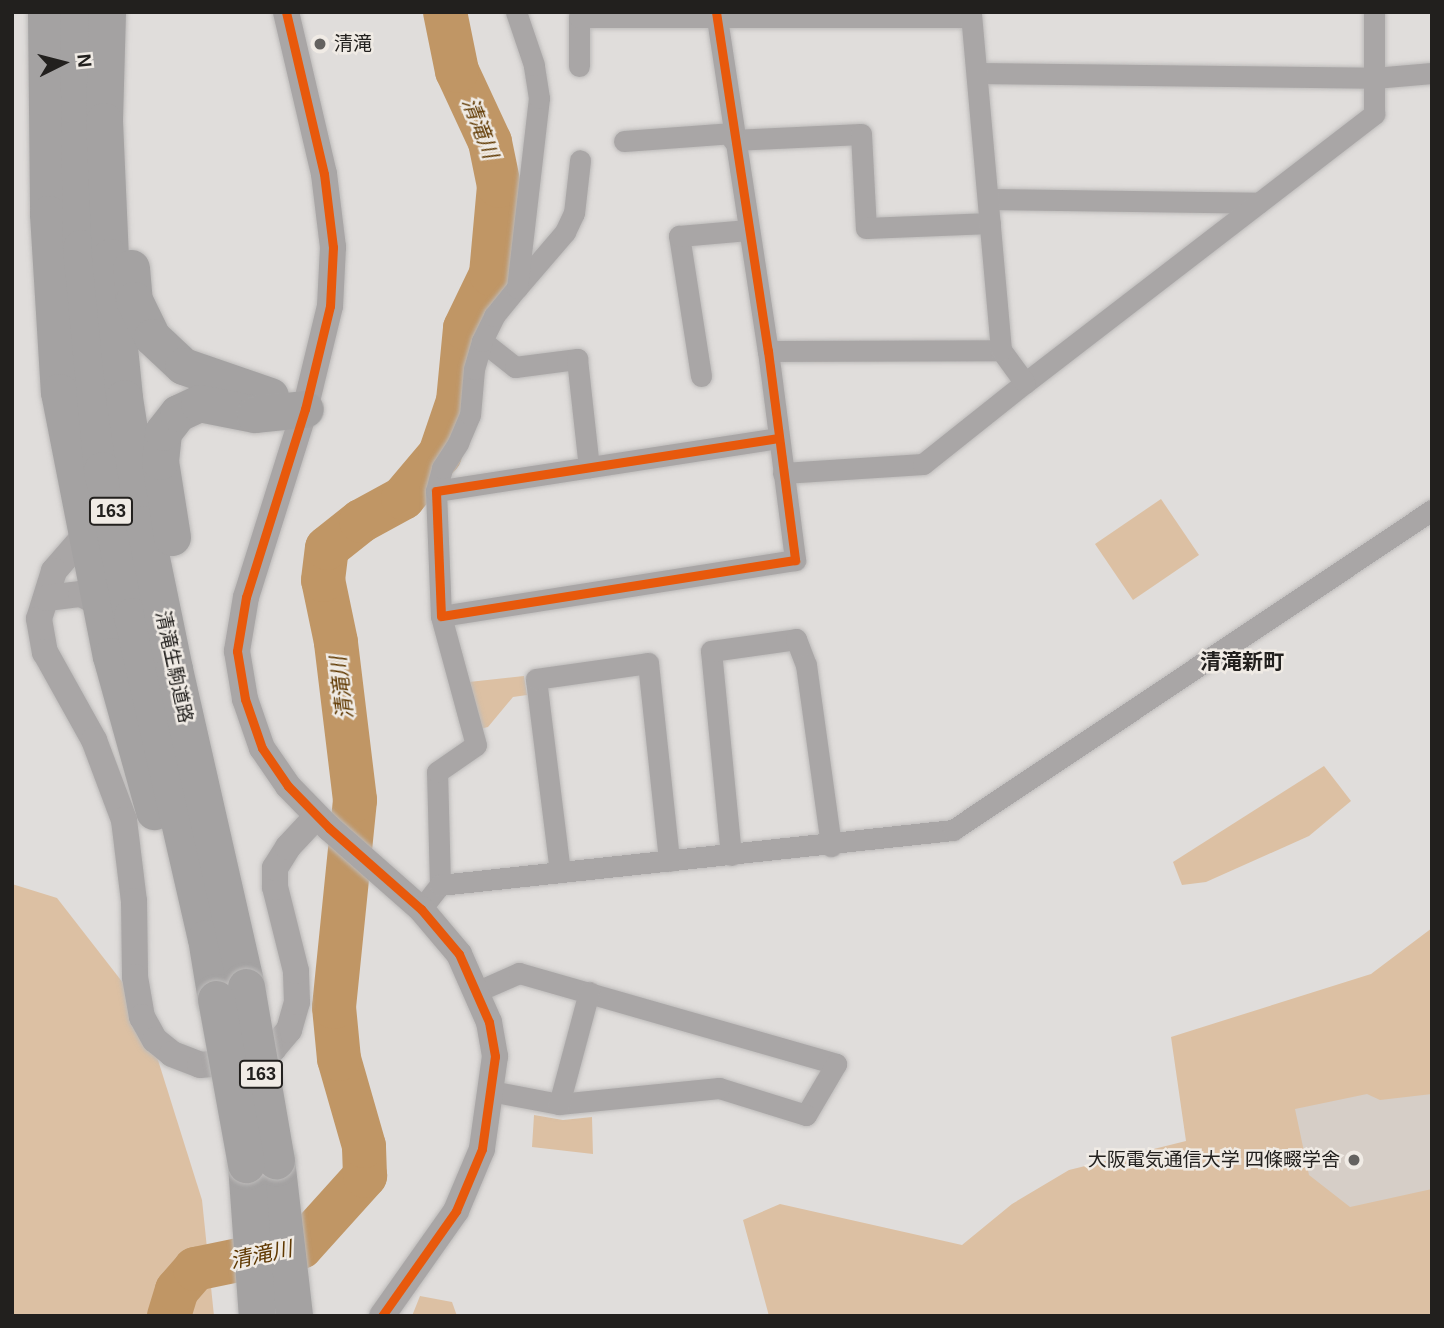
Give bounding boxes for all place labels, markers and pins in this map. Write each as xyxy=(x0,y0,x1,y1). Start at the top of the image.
place label: 清滝 xyxy=(334,33,372,55)
marker: 清滝 xyxy=(312,36,328,52)
place label: 大阪電気通信大学 四條畷学舎 xyxy=(1088,1149,1340,1171)
marker: 大阪電気通信大学 四條畷学舎 xyxy=(1346,1152,1362,1168)

